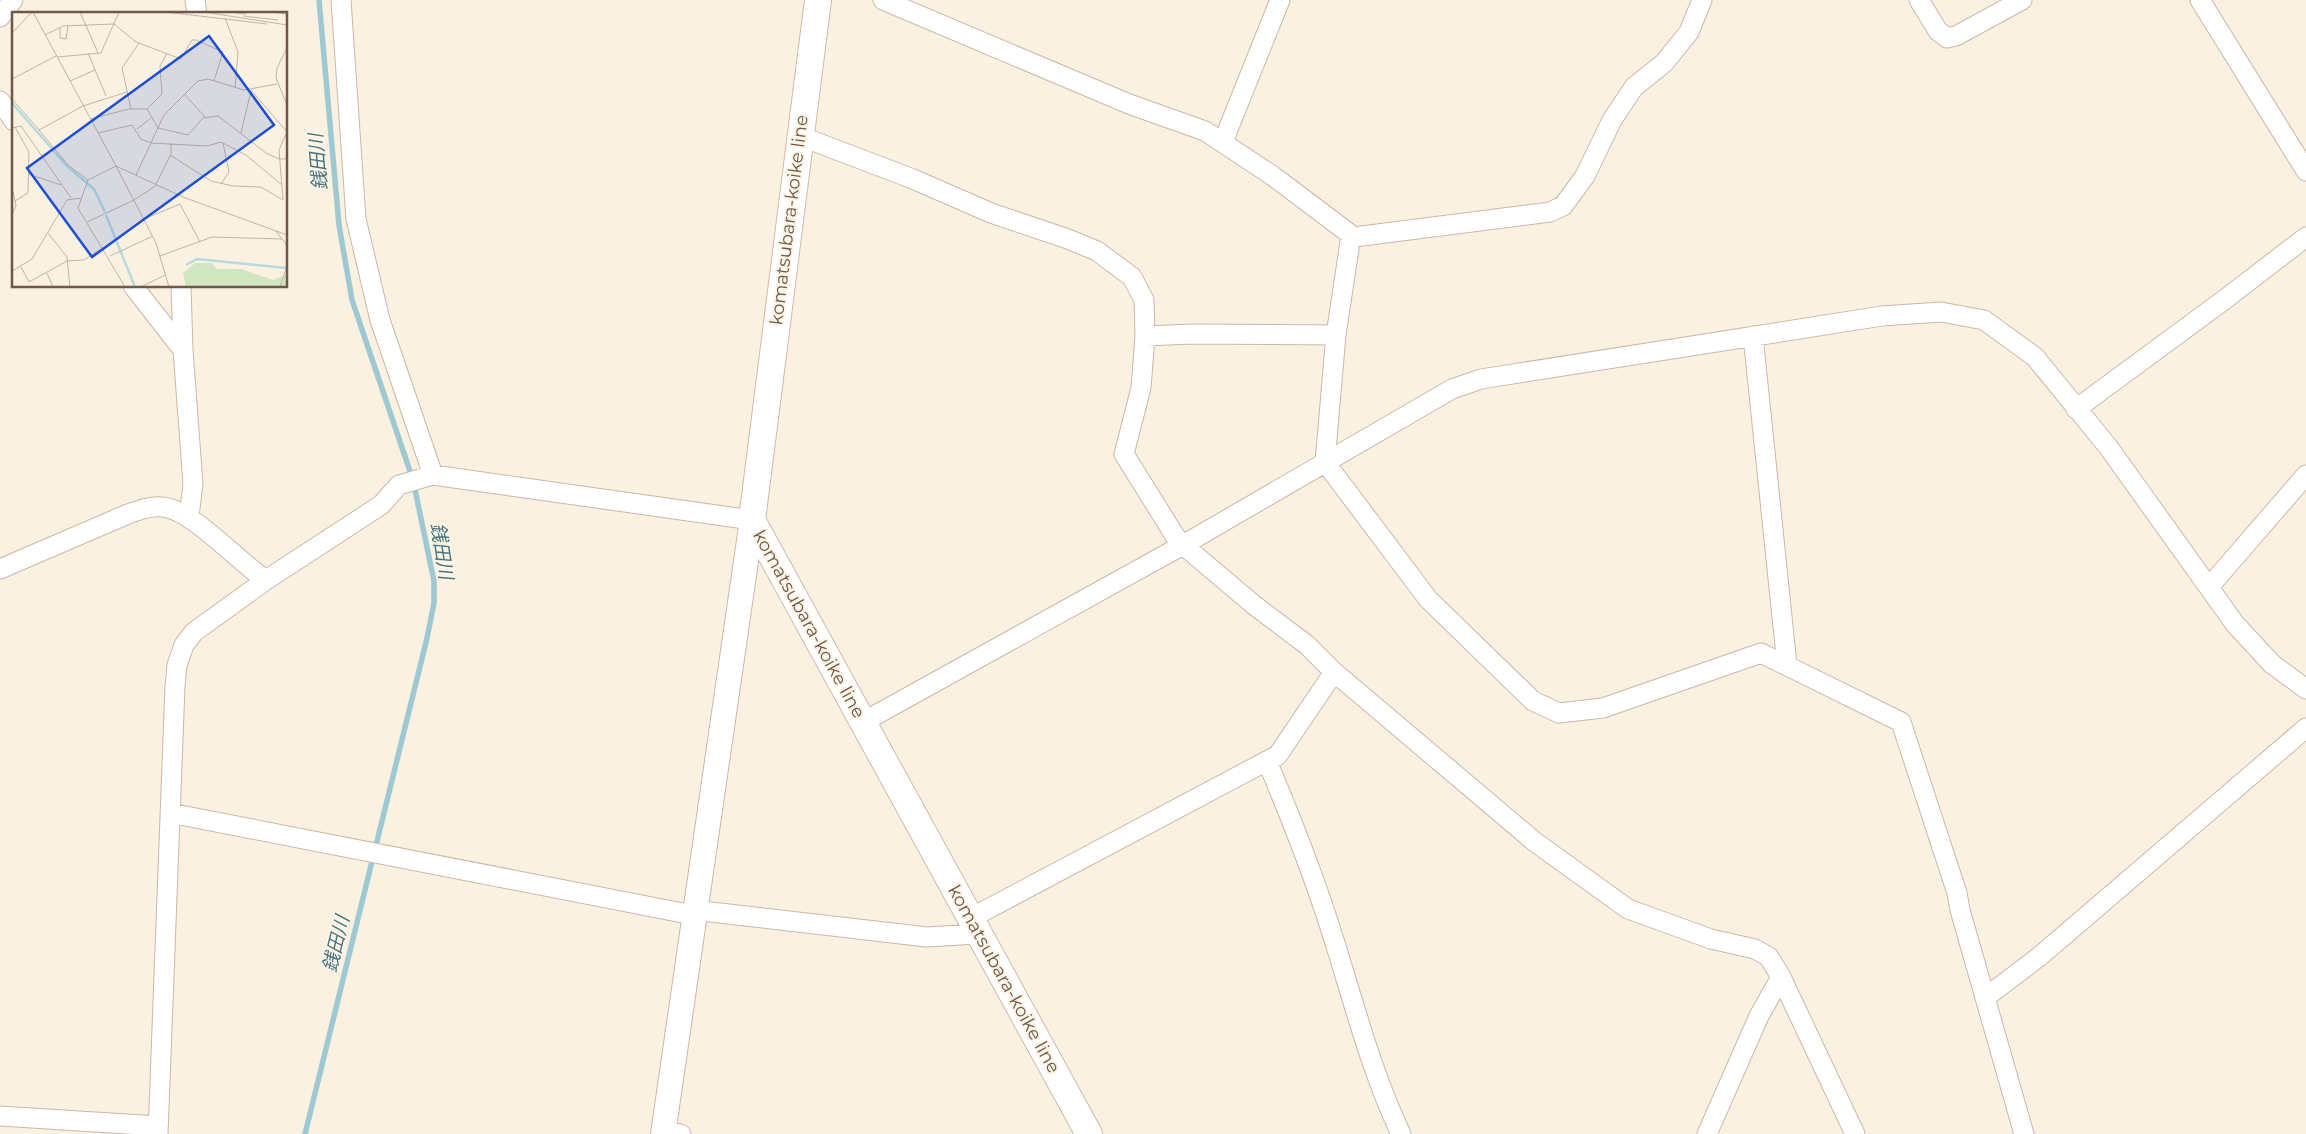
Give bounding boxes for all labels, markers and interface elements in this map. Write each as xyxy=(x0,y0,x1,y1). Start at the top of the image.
inset map xyxy=(12,12,288,288)
street label: komatsubara-koike line xyxy=(765,114,813,326)
water label: 銭田川 xyxy=(304,131,332,191)
water label: 銭田川 xyxy=(426,521,458,583)
street label: komatsubara-koike line xyxy=(748,526,870,722)
street label: komatsubara-koike line xyxy=(943,881,1065,1077)
water label: 銭田川 xyxy=(318,912,355,974)

